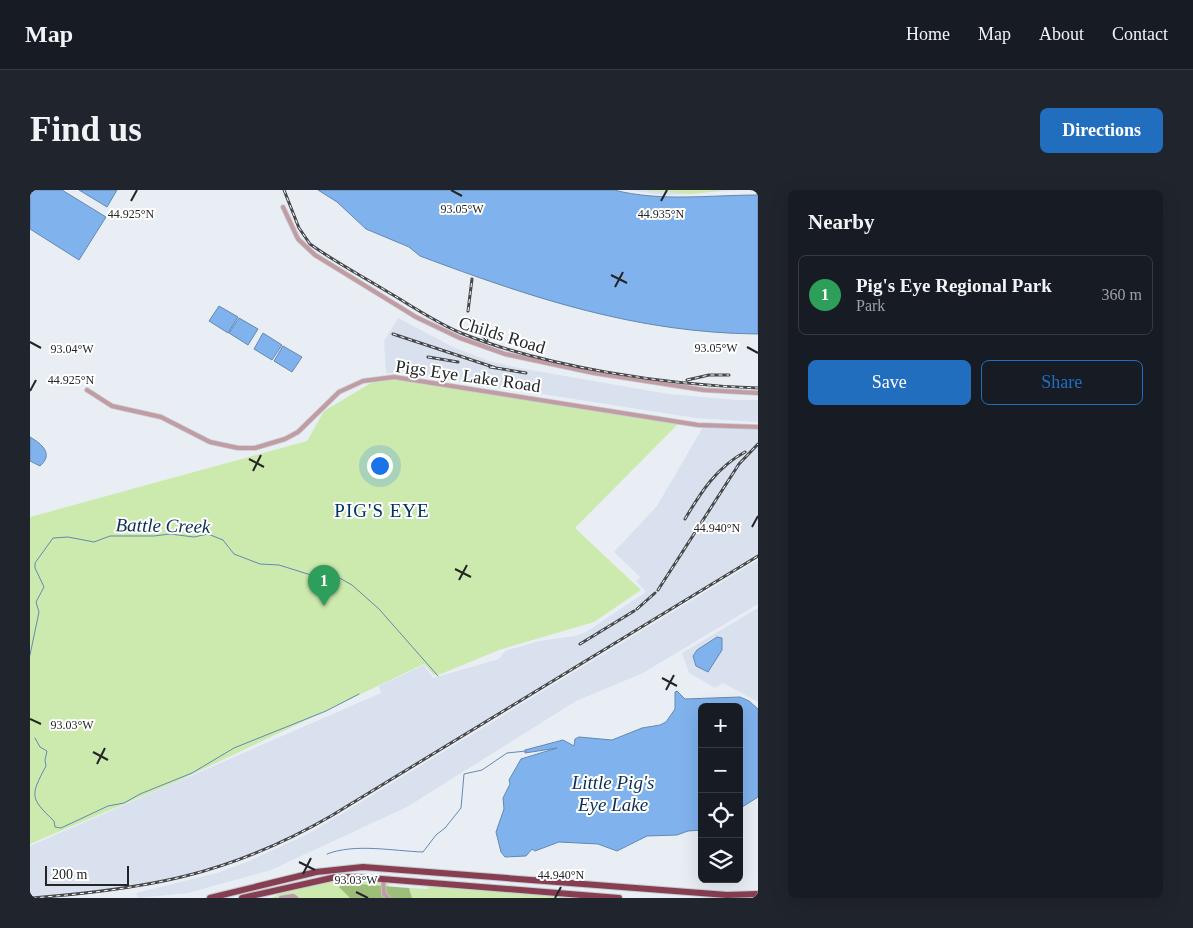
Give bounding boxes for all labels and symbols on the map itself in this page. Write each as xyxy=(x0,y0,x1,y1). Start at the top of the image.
text: 93.05°W xyxy=(440,202,484,216)
text: 44.925°N xyxy=(108,207,155,221)
text: 44.935°N xyxy=(638,207,685,221)
street label: Childs Road xyxy=(456,312,548,358)
text: 93.05°W xyxy=(694,341,738,355)
text: 93.04°W xyxy=(50,342,94,356)
street label: Pigs Eye Lake Road xyxy=(394,356,542,396)
text: 44.925°N xyxy=(48,373,95,387)
your location xyxy=(367,453,393,479)
district label: PIG'S EYE xyxy=(334,500,430,521)
water label: Battle Creek xyxy=(115,514,211,537)
text: 44.940°N xyxy=(694,521,741,535)
pin: 1 xyxy=(308,565,340,606)
text: 93.03°W xyxy=(50,718,94,732)
water label: Little Pig's Eye Lake xyxy=(571,772,654,815)
scale bar xyxy=(45,863,129,886)
text: 44.940°N xyxy=(538,868,585,882)
text: 93.03°W xyxy=(334,873,378,887)

